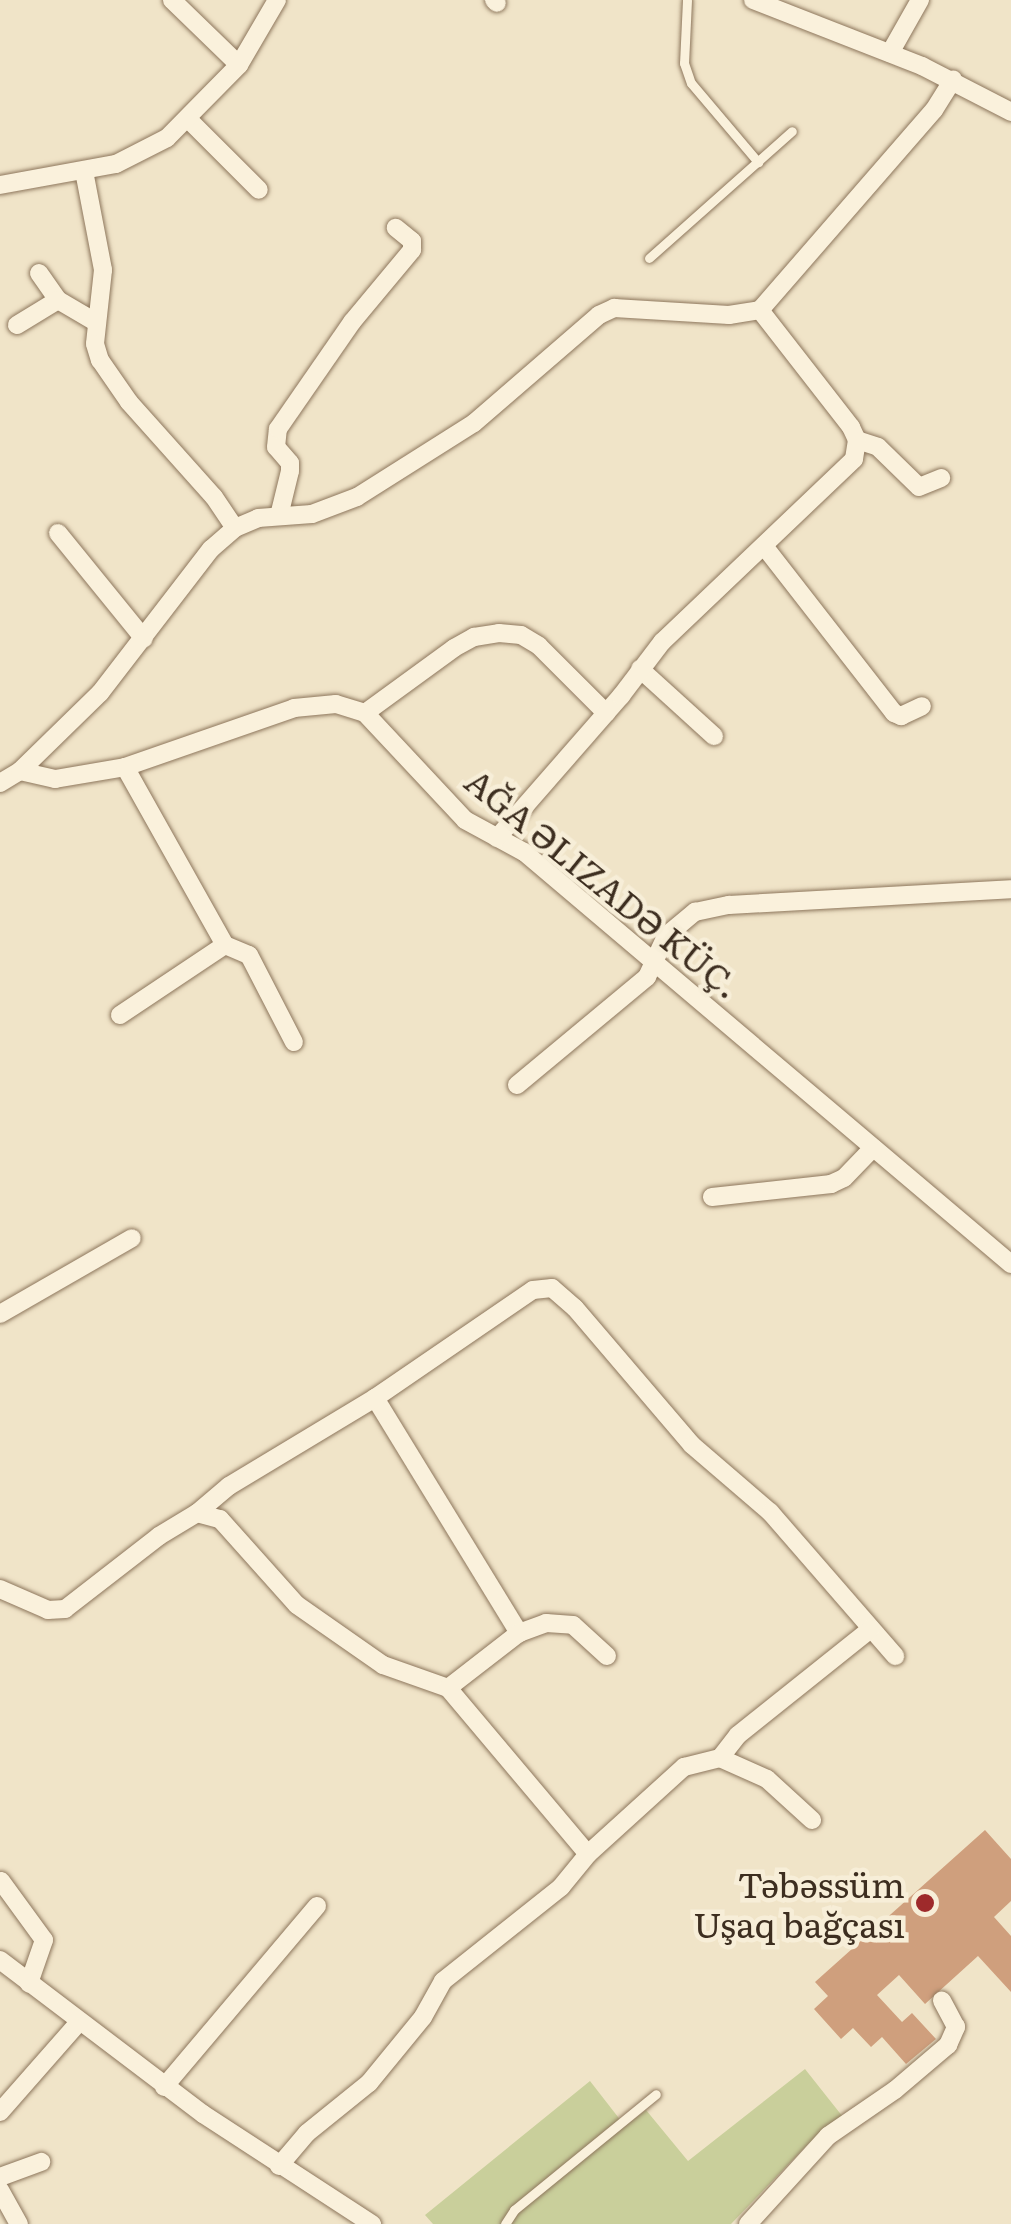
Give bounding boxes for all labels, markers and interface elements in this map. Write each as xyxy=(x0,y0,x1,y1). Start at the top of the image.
street label: AĞA ƏLIZADƏ KÜÇ. xyxy=(458,758,750,1006)
place label: Təbəssüm Uşaq bağçası xyxy=(693,1862,905,1944)
marker: Təbəssüm Uşaq bağçası xyxy=(914,1892,936,1914)

